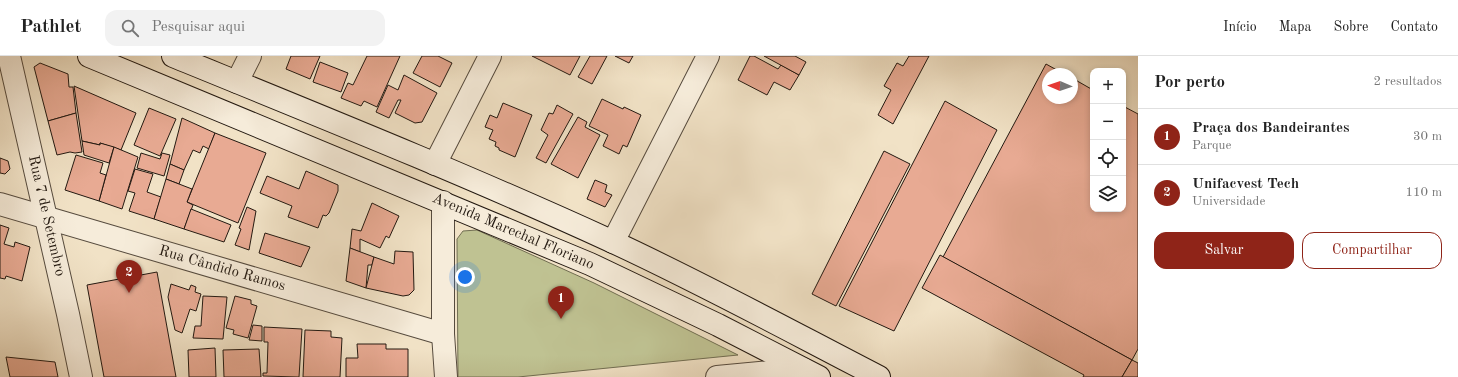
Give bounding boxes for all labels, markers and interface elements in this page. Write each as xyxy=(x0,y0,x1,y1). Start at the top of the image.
search box xyxy=(105,10,385,46)
icon: search xyxy=(119,17,141,39)
text: Pathlet xyxy=(20,18,81,37)
text: Pesquisar aqui xyxy=(151,20,245,35)
text: Início xyxy=(1223,20,1257,34)
text: Mapa xyxy=(1279,20,1311,34)
text: Sobre xyxy=(1333,20,1368,34)
text: Contato xyxy=(1390,20,1438,34)
north arrow xyxy=(1042,68,1078,104)
map controls xyxy=(1090,68,1126,212)
button: + xyxy=(1090,68,1126,104)
text: Por perto xyxy=(1154,74,1225,91)
text: 2 resultados xyxy=(1374,75,1442,88)
button: − xyxy=(1090,104,1126,140)
text: Praça dos Bandeirantes xyxy=(1192,121,1349,136)
text: 1 xyxy=(1163,130,1171,143)
text: 30 m xyxy=(1413,130,1442,143)
text: Parque xyxy=(1192,139,1231,152)
button: locate xyxy=(1090,140,1126,176)
street label: Rua 7 de Setembro xyxy=(25,154,67,278)
button: layers xyxy=(1090,176,1126,212)
text: Unifacvest Tech xyxy=(1192,177,1299,192)
text: 2 xyxy=(1163,186,1171,199)
text: 110 m xyxy=(1405,186,1442,199)
street label: Avenida Marechal Floriano xyxy=(430,191,596,273)
text: Universidade xyxy=(1192,195,1265,208)
button: Salvar xyxy=(1154,232,1294,269)
button: Compartilhar xyxy=(1302,232,1442,269)
street label: Rua Cândido Ramos xyxy=(157,244,287,294)
pin: 2 xyxy=(116,260,142,293)
your location xyxy=(455,267,475,287)
pin: 1 xyxy=(548,286,574,319)

